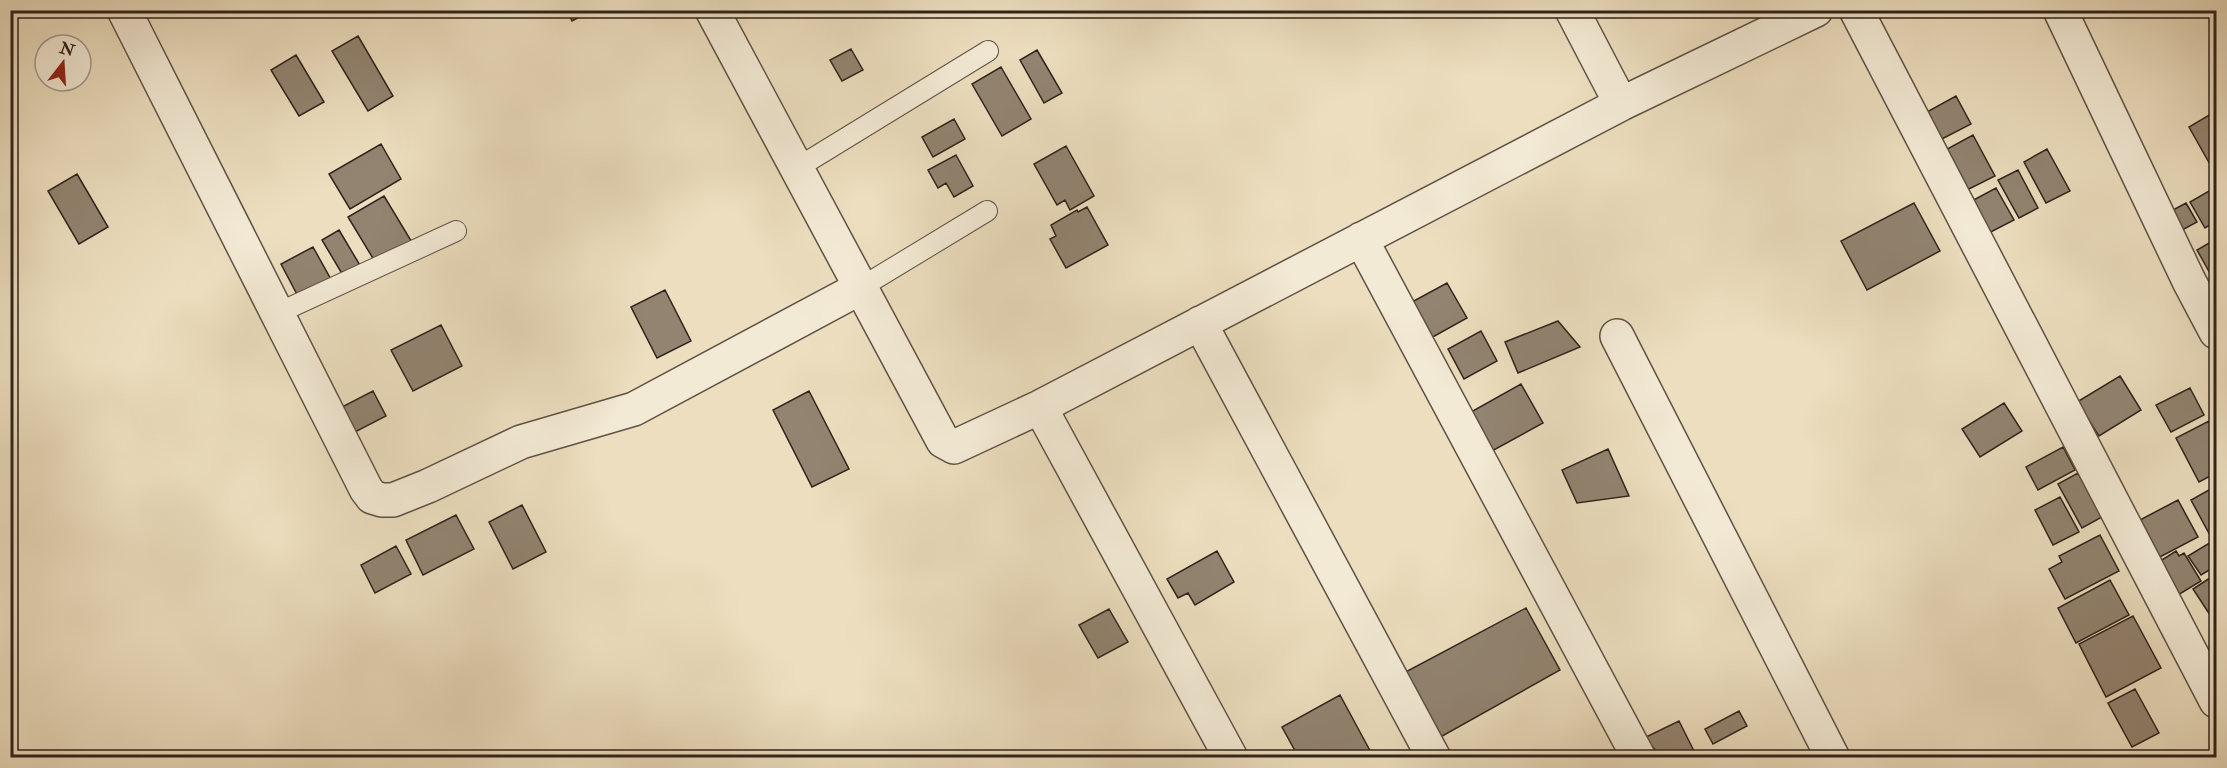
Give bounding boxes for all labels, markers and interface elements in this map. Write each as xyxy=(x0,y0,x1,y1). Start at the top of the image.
north arrow xyxy=(33,33,93,93)
text: N xyxy=(56,38,78,61)

